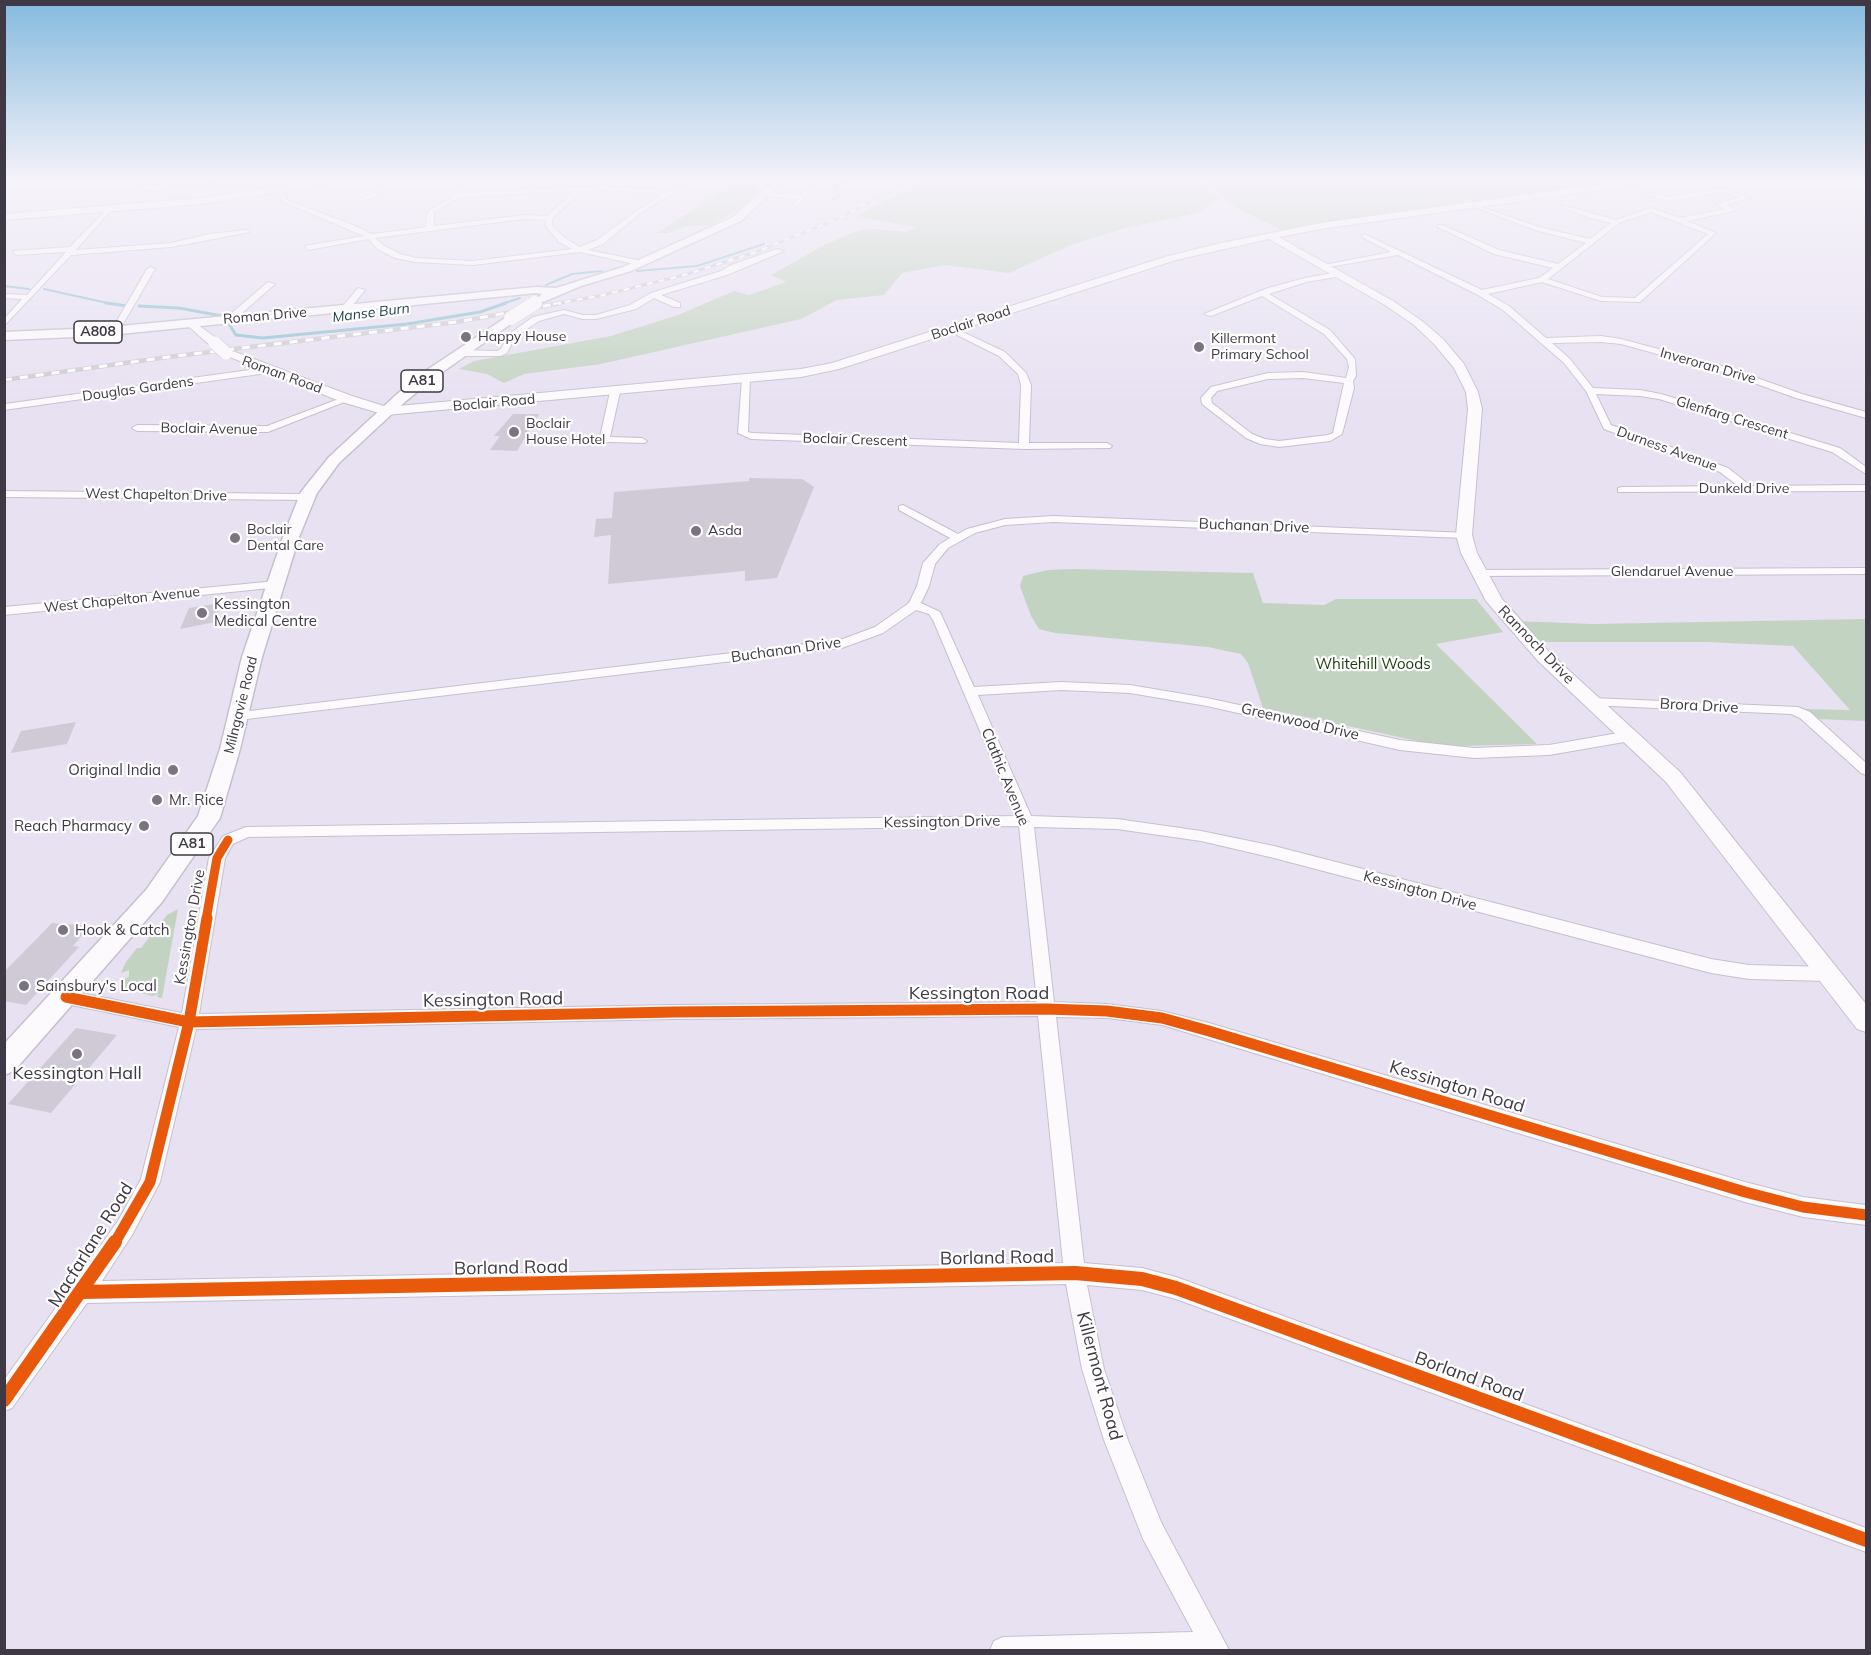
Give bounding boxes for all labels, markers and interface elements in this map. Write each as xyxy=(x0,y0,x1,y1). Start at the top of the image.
water label: Manse Burn xyxy=(331,300,411,326)
street label: Boclair Road xyxy=(929,302,1013,344)
street label: Roman Drive xyxy=(222,304,308,328)
road number: A808 xyxy=(74,321,122,343)
place label: Happy House xyxy=(478,329,566,345)
marker: Happy House xyxy=(459,330,473,344)
place label: Killermont Primary School xyxy=(1211,331,1309,364)
marker: Killermont Primary School xyxy=(1192,340,1206,354)
street label: Inveroran Drive xyxy=(1658,344,1758,388)
street label: Roman Road xyxy=(239,353,325,397)
road number: A81 xyxy=(401,370,443,392)
street label: Douglas Gardens xyxy=(81,373,195,405)
street label: Boclair Road xyxy=(452,391,536,415)
street label: Glenfarg Crescent xyxy=(1674,393,1790,443)
place label: Boclair House Hotel xyxy=(526,416,605,448)
street label: Boclair Avenue xyxy=(160,420,258,438)
street label: Durness Avenue xyxy=(1614,423,1720,475)
marker: Boclair House Hotel xyxy=(507,425,521,439)
street label: Boclair Crescent xyxy=(802,430,908,450)
street label: Dunkeld Drive xyxy=(1699,481,1789,497)
street label: West Chapelton Drive xyxy=(85,485,227,505)
street label: Buchanan Drive xyxy=(1198,515,1310,537)
place label: Boclair Dental Care xyxy=(247,522,324,554)
place label: Asda xyxy=(708,523,742,539)
marker: Asda xyxy=(689,524,703,538)
marker: Boclair Dental Care xyxy=(228,531,242,545)
street label: Glendaruel Avenue xyxy=(1611,564,1733,580)
street label: West Chapelton Avenue xyxy=(43,583,201,617)
place label: Kessington Medical Centre xyxy=(214,595,317,630)
street label: Rannoch Drive xyxy=(1494,602,1578,688)
marker: Kessington Medical Centre xyxy=(195,606,209,620)
street label: Buchanan Drive xyxy=(730,633,842,667)
street label: Milngavie Road xyxy=(221,654,261,756)
park label: Whitehill Woods xyxy=(1315,655,1431,673)
street label: Brora Drive xyxy=(1659,695,1739,717)
street label: Greenwood Drive xyxy=(1239,700,1361,744)
street label: Clathic Avenue xyxy=(977,725,1033,829)
place label: Original India xyxy=(68,761,161,779)
marker: Original India xyxy=(166,763,180,777)
place label: Mr. Rice xyxy=(169,791,224,809)
marker: Mr. Rice xyxy=(150,793,164,807)
street label: Kessington Drive xyxy=(884,812,1000,832)
place label: Reach Pharmacy xyxy=(14,817,132,835)
marker: Reach Pharmacy xyxy=(137,819,151,833)
road number: A81 xyxy=(171,833,213,855)
street label: Kessington Drive xyxy=(1361,867,1479,915)
street label: Kessington Drive xyxy=(171,868,209,986)
place label: Hook & Catch xyxy=(75,921,170,939)
marker: Hook & Catch xyxy=(56,923,70,937)
place label: Sainsbury's Local xyxy=(36,977,157,995)
marker: Sainsbury's Local xyxy=(17,979,31,993)
street label: Kessington Road xyxy=(909,983,1049,1005)
street label: Kessington Road xyxy=(423,988,563,1012)
marker: Kessington Hall xyxy=(70,1047,84,1061)
street label: Kessington Road xyxy=(1387,1056,1527,1118)
place label: Kessington Hall xyxy=(12,1063,142,1085)
street label: Macfarlane Road xyxy=(44,1179,138,1311)
street label: Borland Road xyxy=(940,1246,1054,1270)
street label: Borland Road xyxy=(454,1256,568,1280)
street label: Killermont Road xyxy=(1071,1309,1127,1443)
street label: Borland Road xyxy=(1412,1347,1526,1407)

